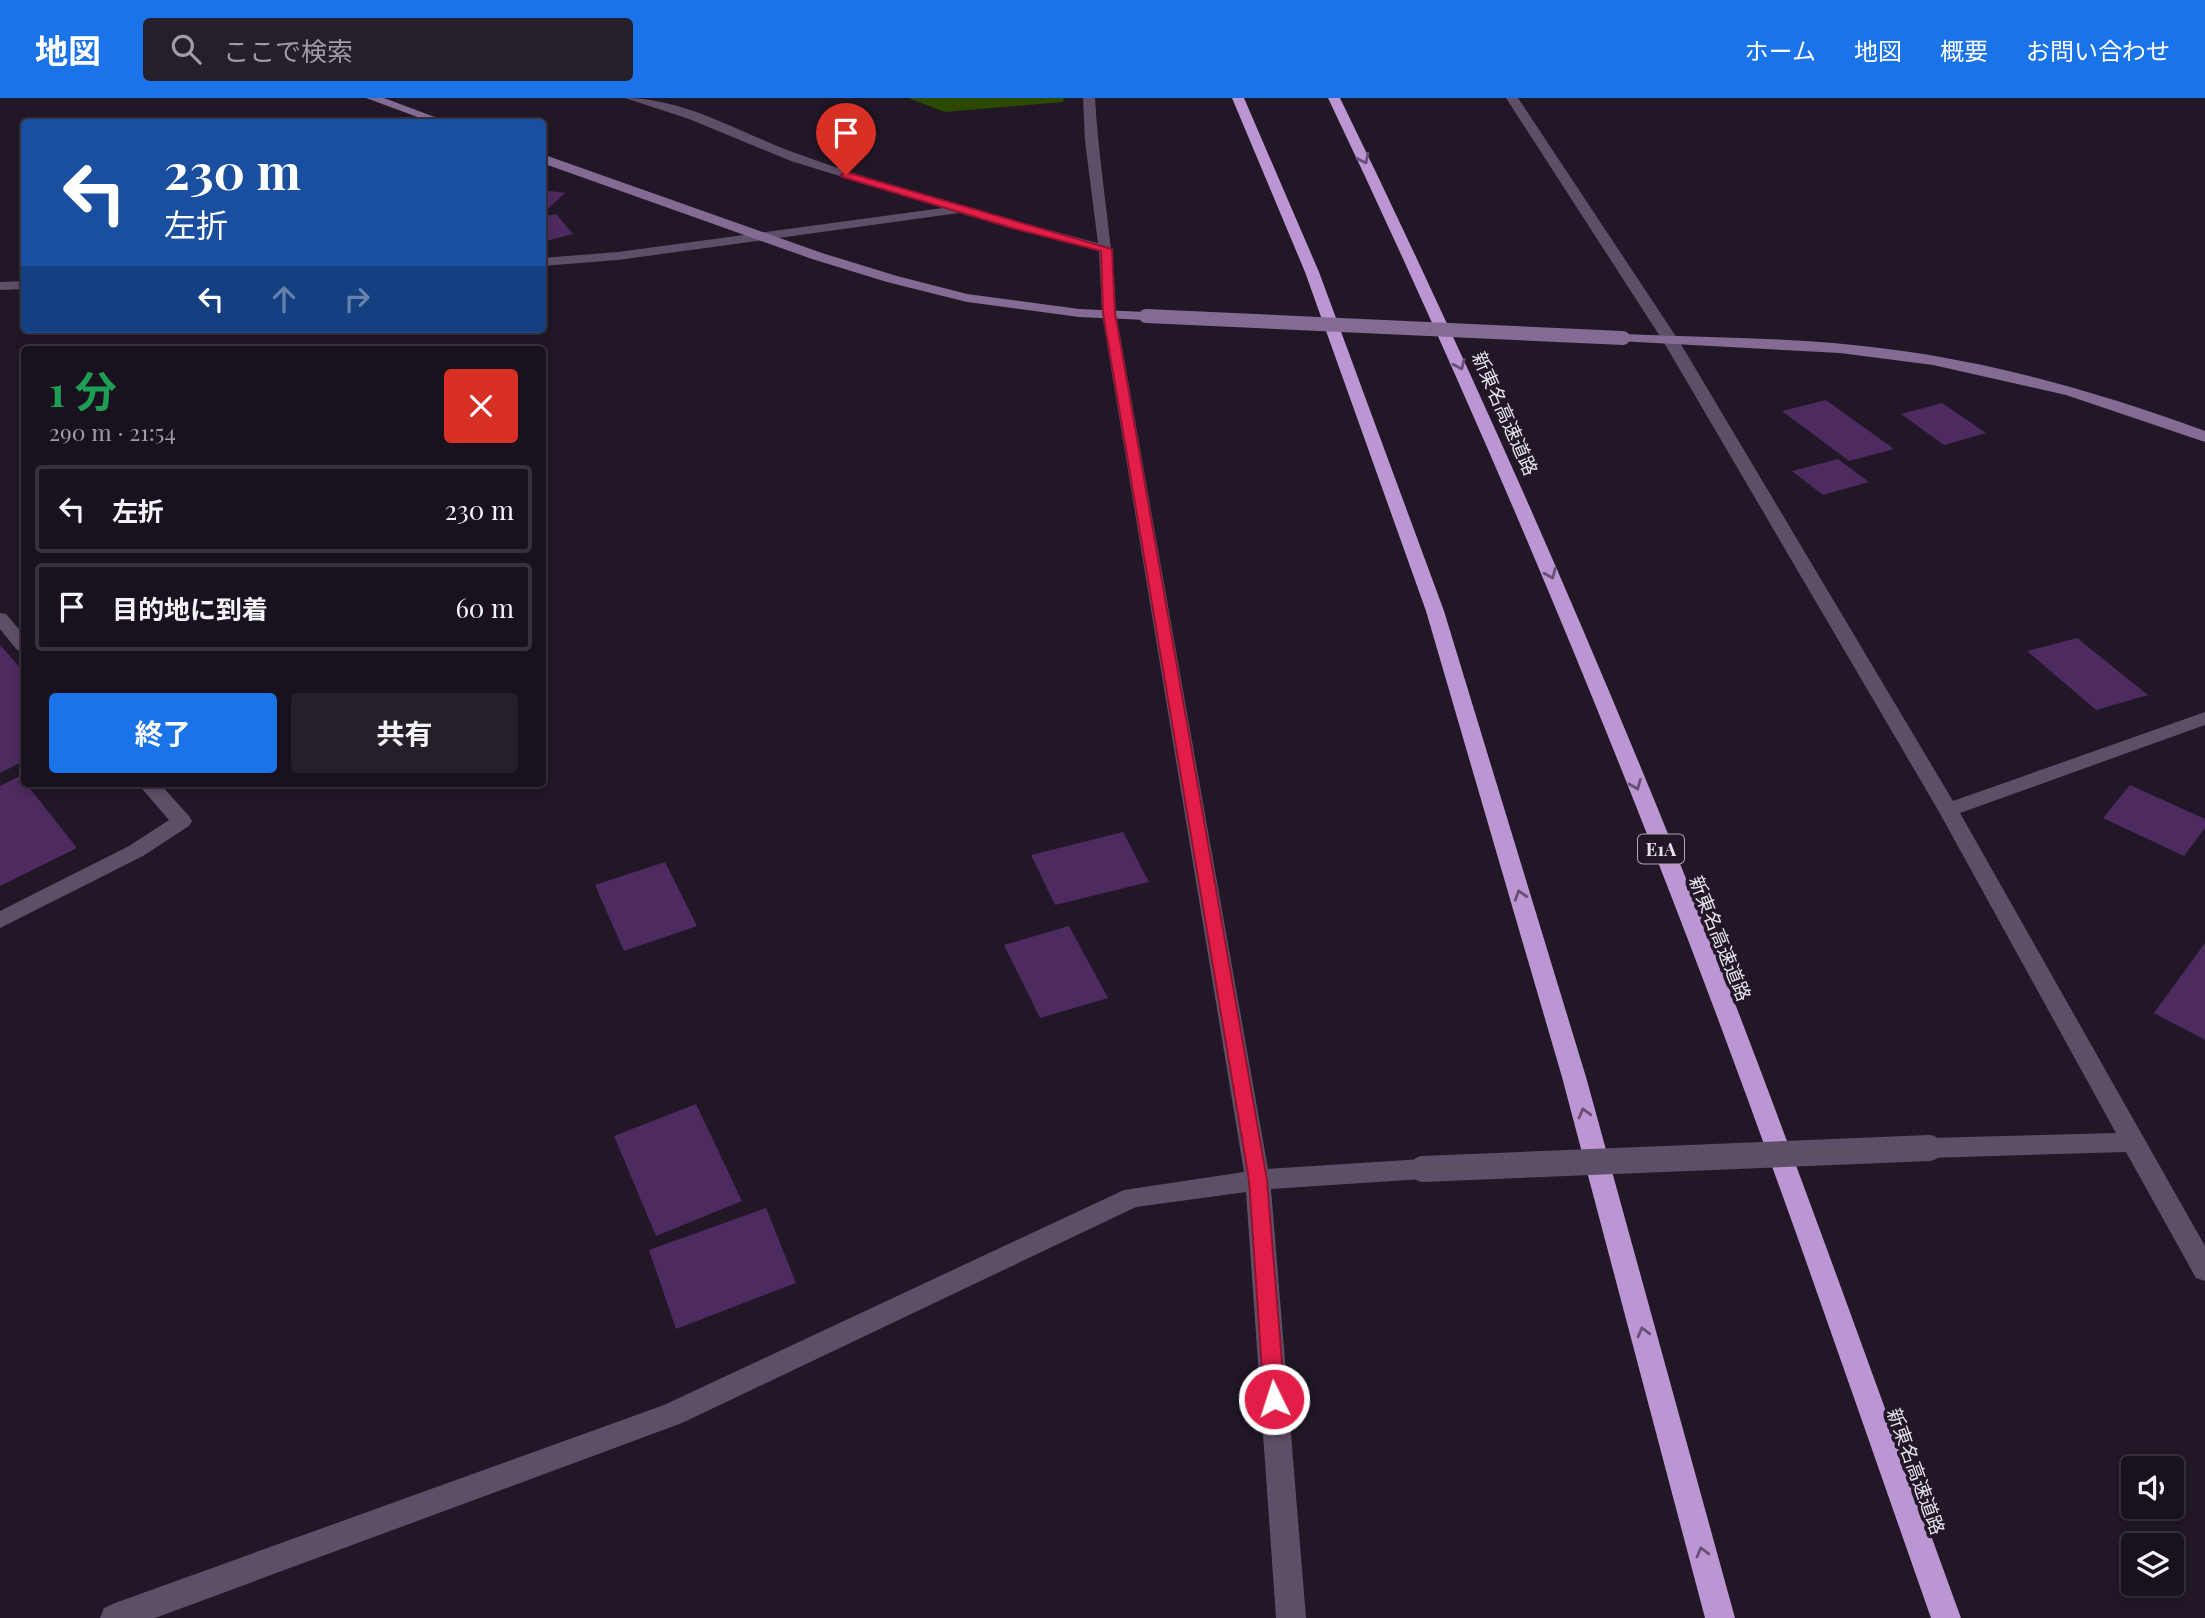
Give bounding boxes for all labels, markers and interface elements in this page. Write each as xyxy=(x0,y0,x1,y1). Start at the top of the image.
search box xyxy=(143,18,633,81)
text: 地図 xyxy=(35,27,101,71)
icon: search xyxy=(167,30,205,68)
text: ここで検索 xyxy=(223,33,353,68)
text: ホーム xyxy=(1745,34,1816,66)
text: 地図 xyxy=(1854,34,1902,66)
text: 概要 xyxy=(1940,34,1988,66)
text: お問い合わせ xyxy=(2026,34,2170,66)
pin xyxy=(816,103,876,175)
icon: arrive xyxy=(827,114,865,152)
text: 230 m xyxy=(164,137,301,202)
icon: left xyxy=(49,147,140,238)
one-way arrow xyxy=(1356,152,1370,164)
text: 左折 xyxy=(164,202,228,245)
icon: left xyxy=(192,280,230,318)
icon: ahead xyxy=(265,280,303,318)
icon: right xyxy=(338,280,376,318)
street label: 新東名高速道路 xyxy=(1467,347,1545,479)
one-way arrow xyxy=(1452,358,1466,371)
text: 1 分 xyxy=(49,362,117,418)
button: close xyxy=(444,369,518,443)
text: 290 m · 21:54 xyxy=(49,416,176,447)
icon: left xyxy=(53,490,91,528)
text: 230 m xyxy=(445,492,514,527)
text: 左折 xyxy=(112,493,164,528)
one-way arrow xyxy=(1543,567,1557,579)
icon: arrive xyxy=(53,588,91,626)
text: 60 m xyxy=(455,590,514,625)
text: 目的地に到着 xyxy=(112,591,268,626)
button: 終了 xyxy=(49,693,277,773)
button: 共有 xyxy=(291,693,518,773)
one-way arrow xyxy=(1627,778,1641,790)
road number: E1A xyxy=(1638,834,1684,864)
street label: 新東名高速道路 xyxy=(1684,871,1758,1005)
one-way arrow xyxy=(1513,889,1528,901)
one-way arrow xyxy=(1578,1107,1592,1119)
one-way arrow xyxy=(1637,1327,1651,1339)
position arrow xyxy=(1237,1362,1311,1436)
street label: 新東名高速道路 xyxy=(1882,1404,1952,1538)
map controls xyxy=(2121,1456,2184,1596)
button: sound xyxy=(2121,1456,2184,1519)
button: layers xyxy=(2121,1533,2184,1596)
one-way arrow xyxy=(1696,1546,1711,1558)

